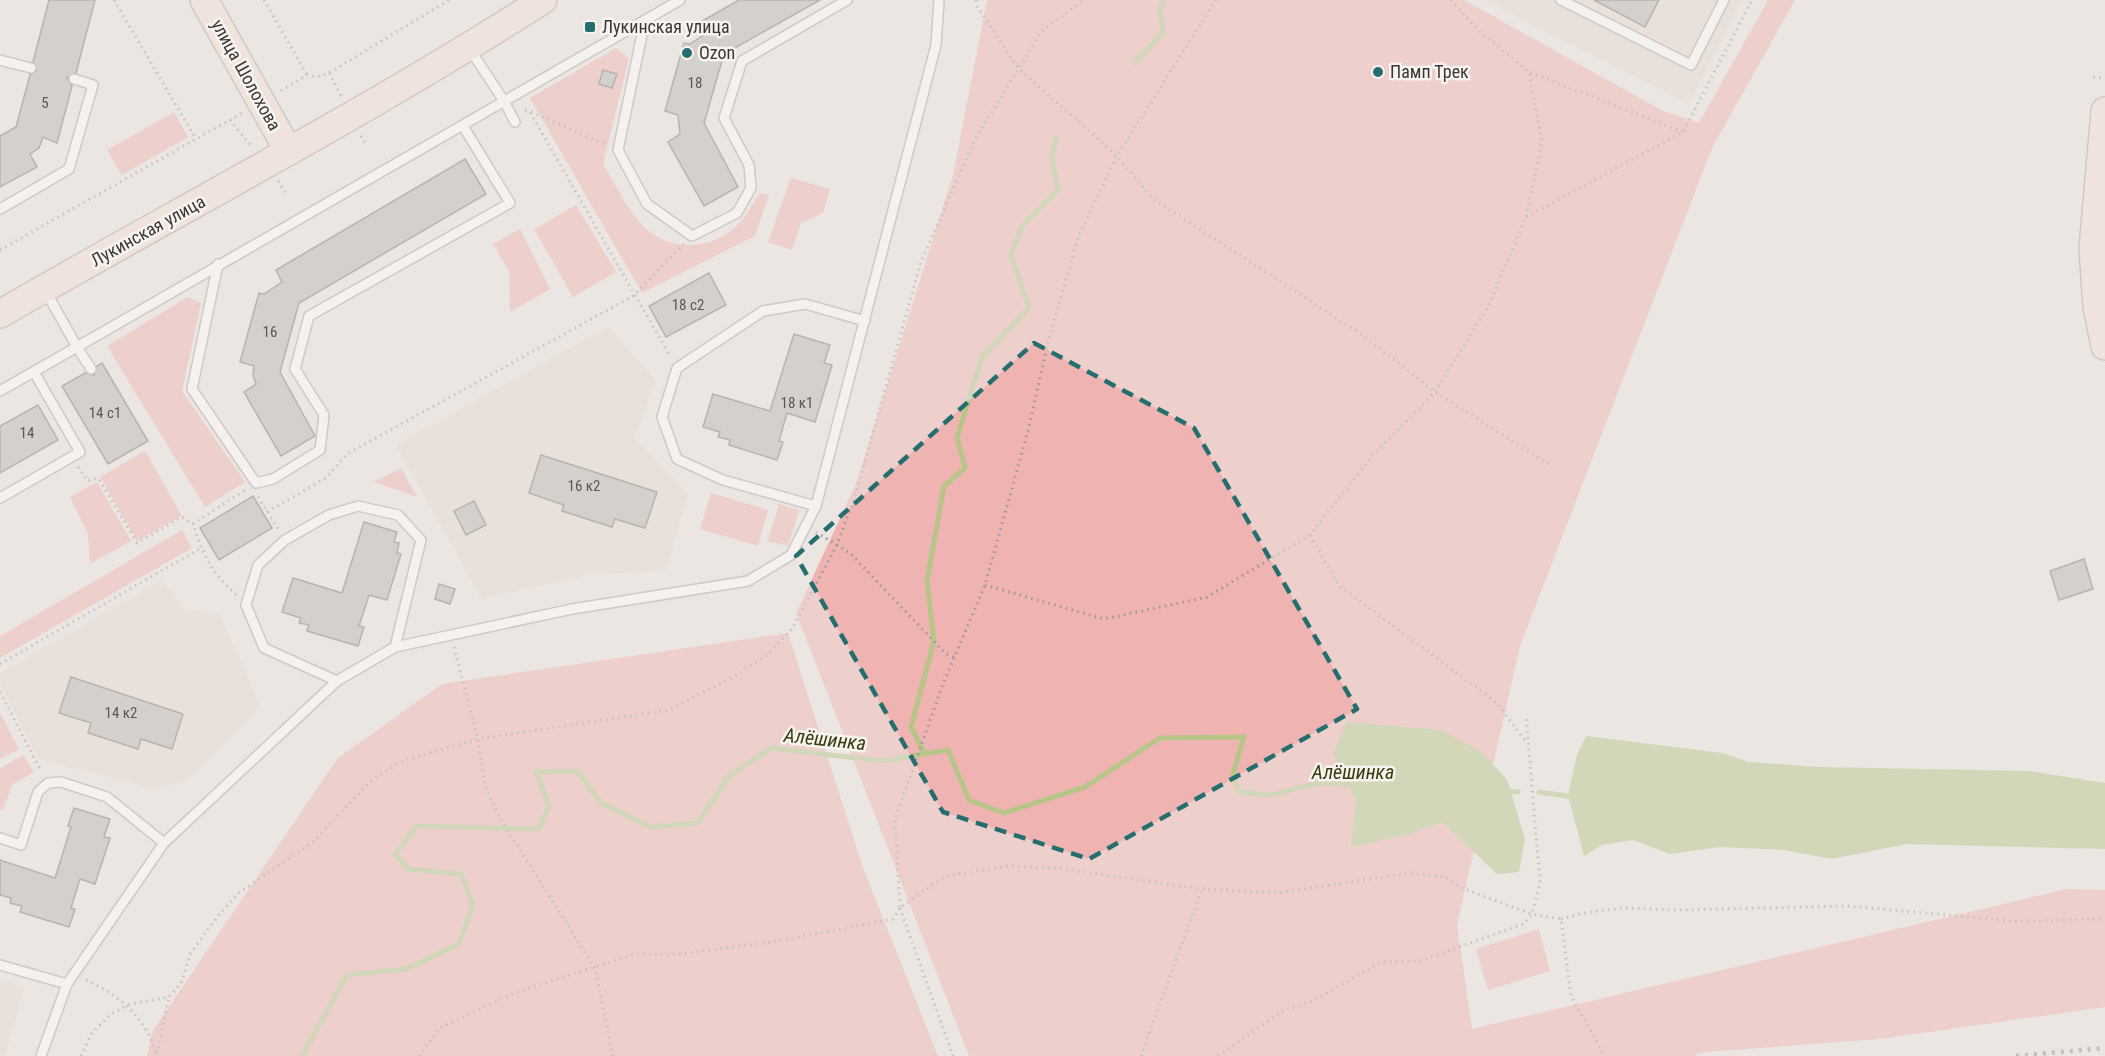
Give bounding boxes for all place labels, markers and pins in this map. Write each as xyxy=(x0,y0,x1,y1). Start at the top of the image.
place label: Лукинская улица xyxy=(602,16,730,37)
marker: Лукинская улица xyxy=(583,20,597,34)
place label: Ozon xyxy=(699,42,735,63)
marker: Ozon xyxy=(680,46,694,60)
place label: Памп Трек xyxy=(1390,61,1469,82)
marker: Памп Трек xyxy=(1371,65,1385,79)

